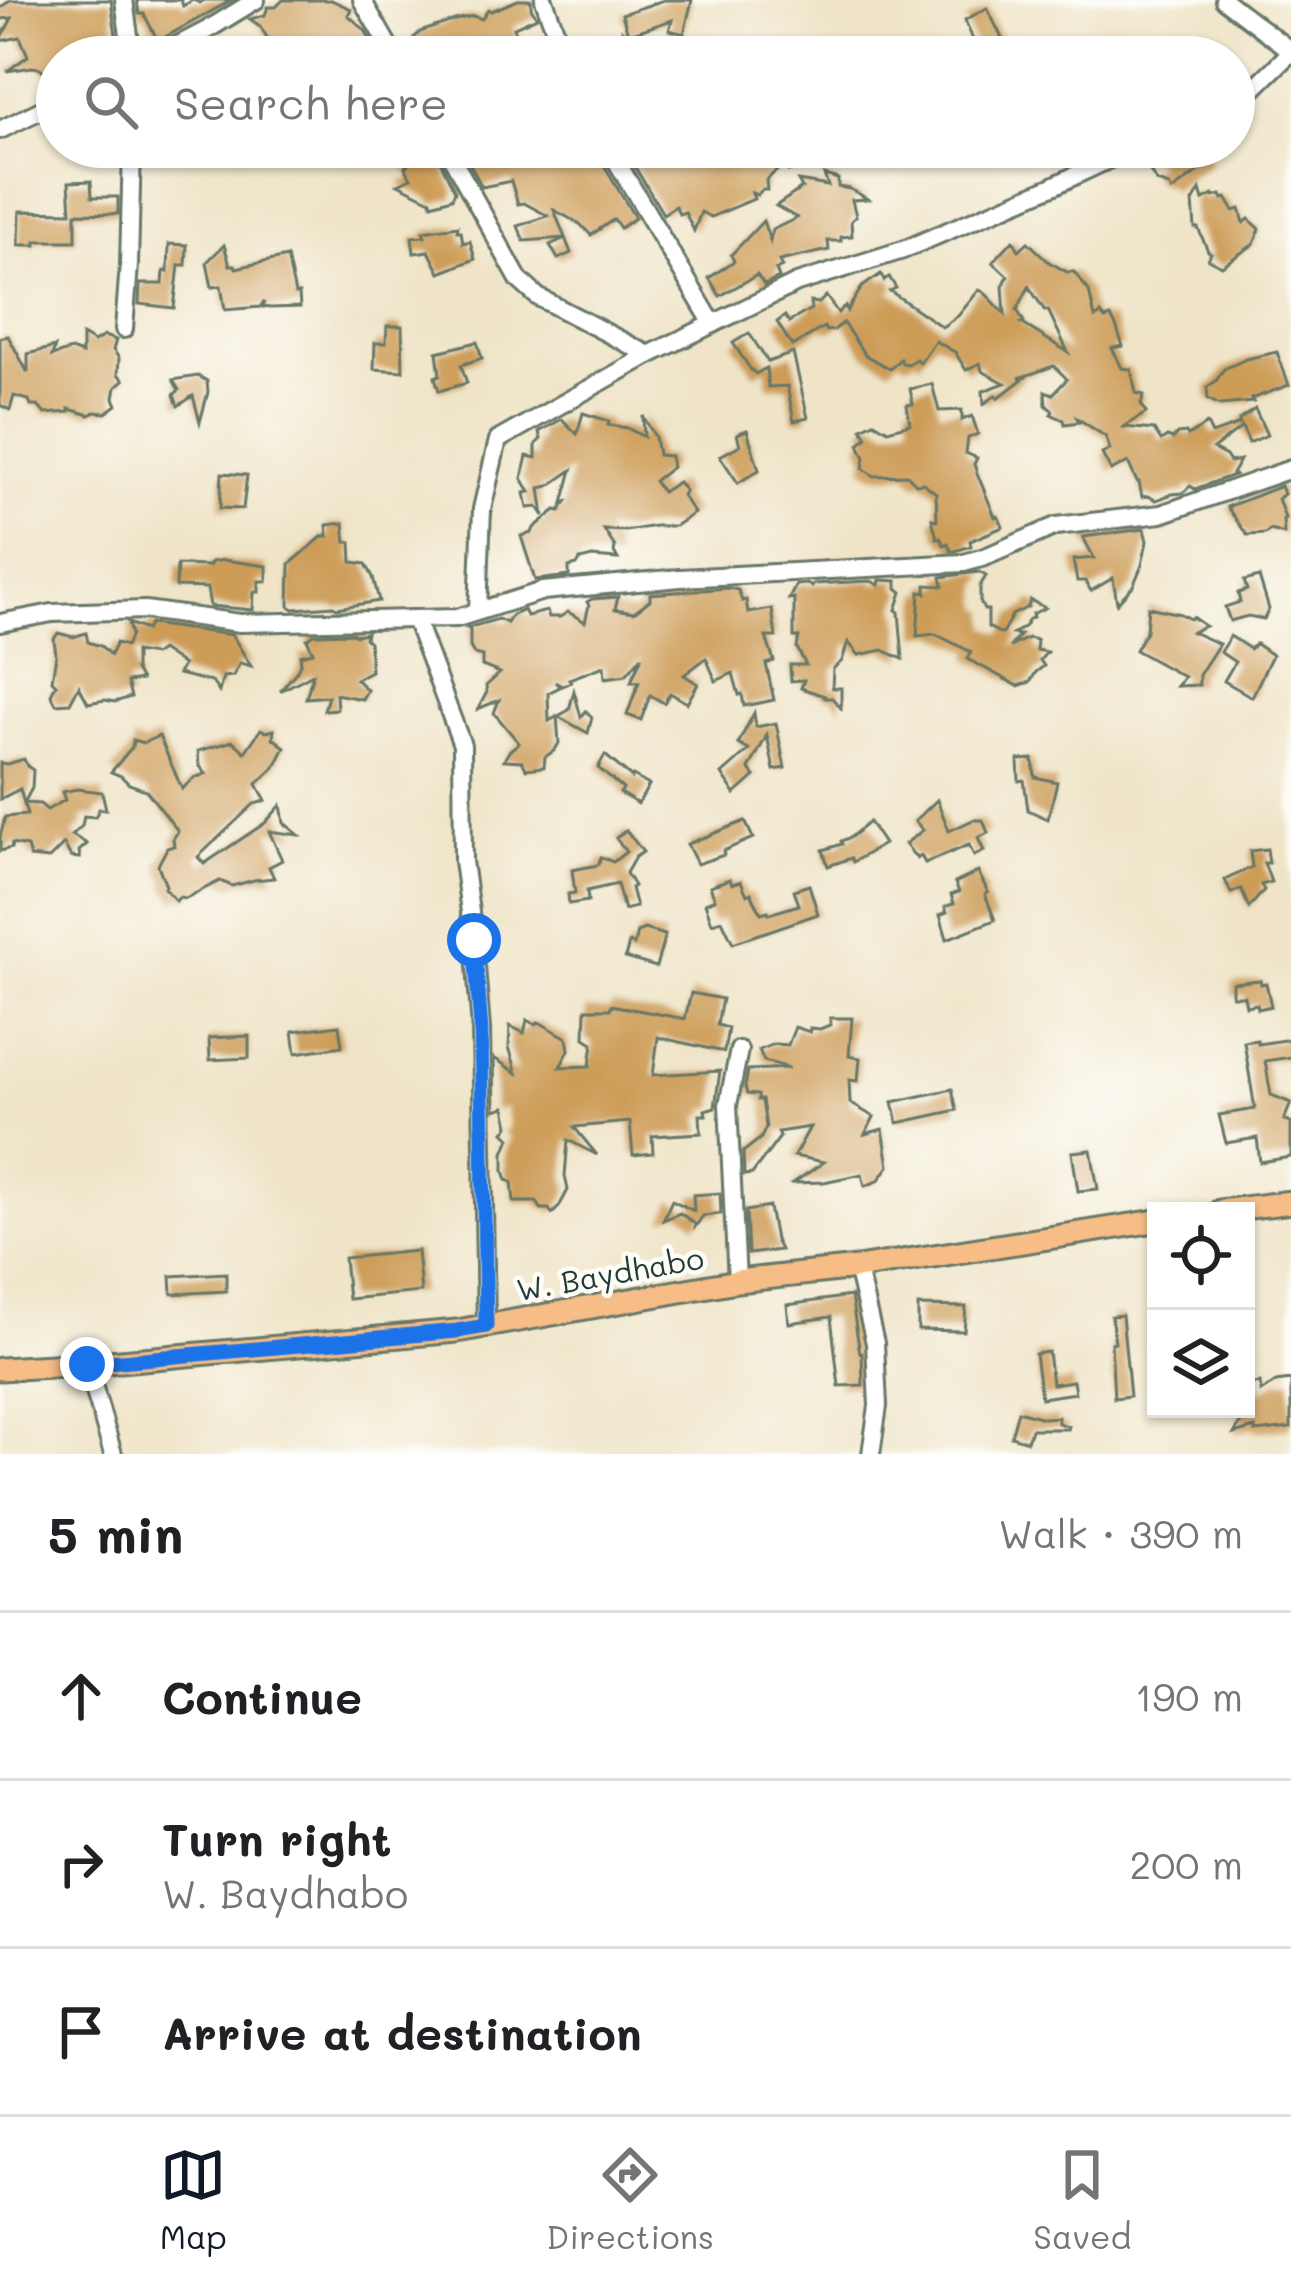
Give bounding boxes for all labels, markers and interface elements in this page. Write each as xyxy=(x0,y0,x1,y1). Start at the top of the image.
search box xyxy=(36,36,1255,168)
icon: search xyxy=(78,69,144,135)
text: Search here xyxy=(174,73,448,131)
route start xyxy=(447,913,501,967)
map controls xyxy=(1147,1202,1255,1418)
button: locate xyxy=(1147,1202,1255,1310)
street label: W. Baydhabo xyxy=(513,1237,707,1309)
button: layers xyxy=(1147,1310,1255,1418)
route end xyxy=(60,1337,114,1391)
text: 5 min xyxy=(48,1499,183,1566)
text: Walk · 390 m xyxy=(998,1507,1243,1558)
icon: ahead xyxy=(48,1663,114,1729)
text: Continue xyxy=(162,1667,362,1725)
text: 190 m xyxy=(1135,1670,1243,1721)
text: Turn right xyxy=(162,1809,391,1867)
icon: right xyxy=(48,1831,114,1897)
text: 200 m xyxy=(1130,1838,1243,1889)
text: W. Baydhabo xyxy=(162,1867,408,1918)
icon: arrive xyxy=(48,1999,114,2065)
text: Arrive at destination xyxy=(162,2003,642,2061)
tab: Map xyxy=(160,2142,227,2257)
tab: Directions xyxy=(546,2142,714,2257)
tab: Saved xyxy=(1033,2142,1131,2257)

